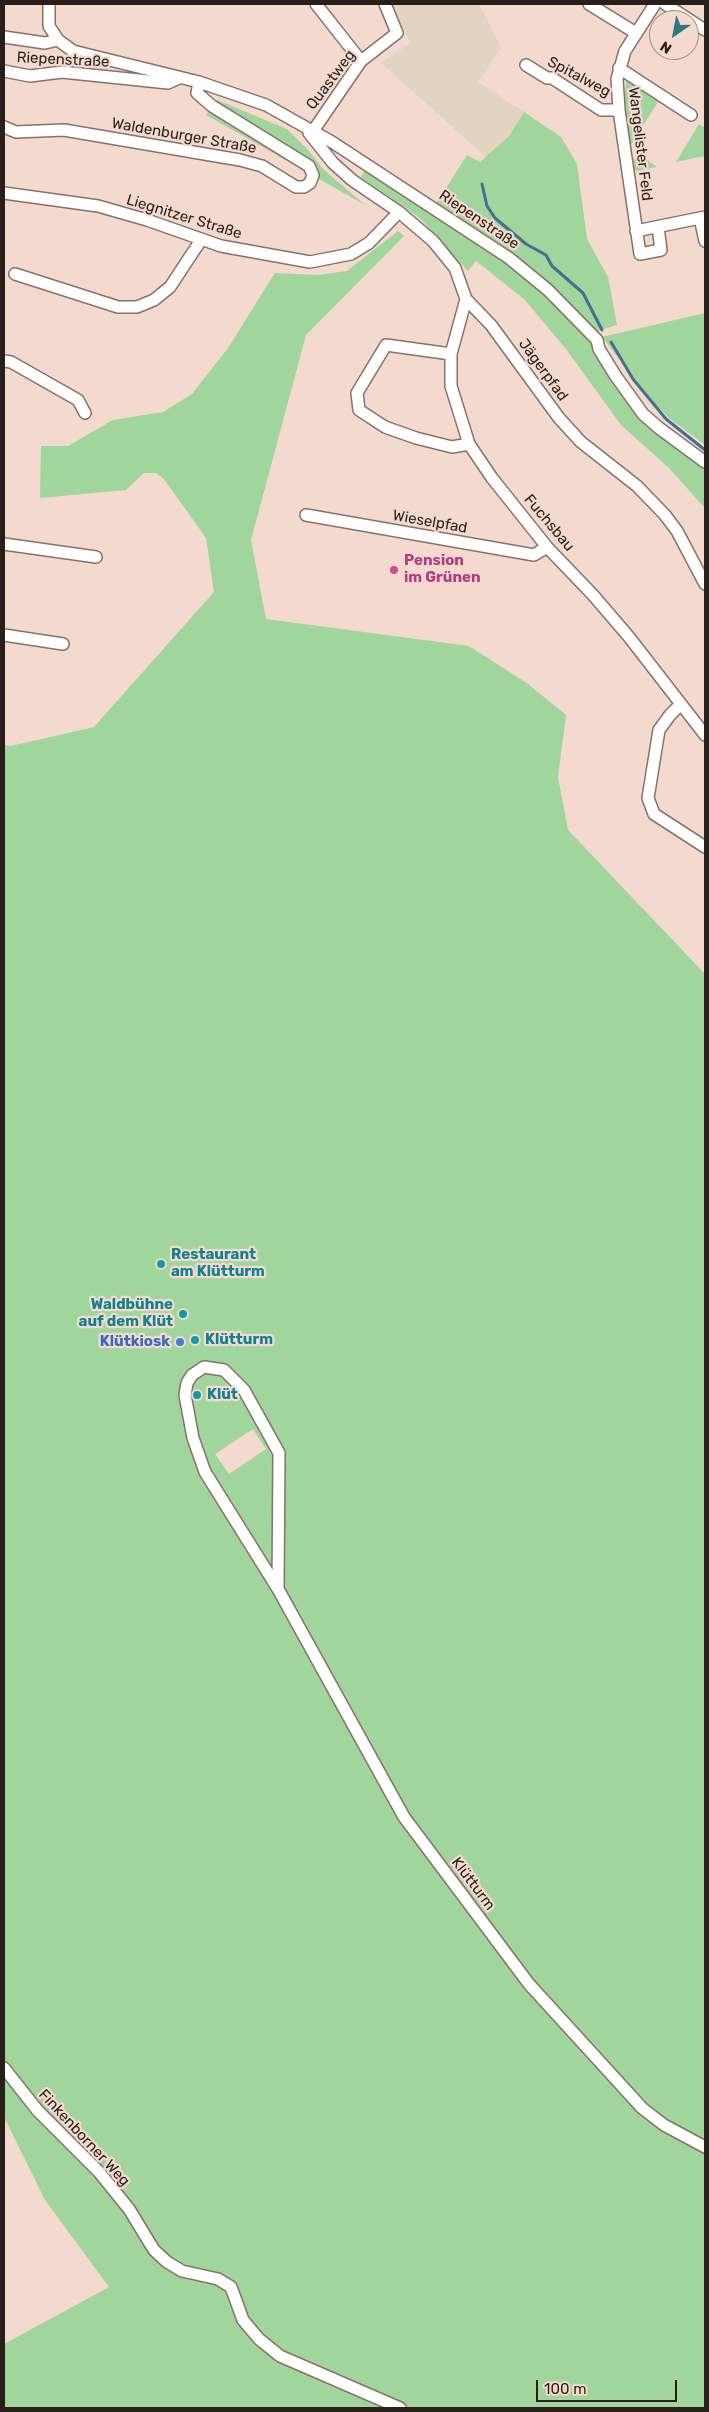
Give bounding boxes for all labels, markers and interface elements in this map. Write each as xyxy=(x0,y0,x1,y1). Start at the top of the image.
north arrow xyxy=(649,10,699,60)
text: N xyxy=(657,37,675,57)
street label: Quastweg xyxy=(303,47,359,113)
street label: Riepenstraße xyxy=(16,49,110,71)
street label: Spitalweg xyxy=(544,53,614,101)
street label: Wangelister Feld xyxy=(624,86,656,202)
street label: Waldenburger Straße xyxy=(110,114,258,158)
street label: Riepenstraße xyxy=(435,187,523,253)
street label: Liegnitzer Straße xyxy=(124,191,244,243)
street label: Jägerpfad xyxy=(514,335,572,405)
street label: Fuchsbau xyxy=(520,491,578,555)
street label: Wieselpfad xyxy=(391,507,469,537)
place label: Pension im Grünen xyxy=(404,552,481,587)
marker: Pension im Grünen xyxy=(388,564,400,576)
place label: Restaurant am Klütturm xyxy=(171,1246,265,1281)
marker: Restaurant am Klütturm xyxy=(155,1258,167,1270)
place label: Waldbühne auf dem Klüt xyxy=(79,1296,173,1331)
marker: Waldbühne auf dem Klüt xyxy=(177,1308,189,1320)
place label: Klütturm xyxy=(205,1331,273,1349)
place label: Klütkiosk xyxy=(100,1333,170,1351)
marker: Klütturm xyxy=(189,1334,201,1346)
marker: Klütkiosk xyxy=(174,1336,186,1348)
place label: Klüt xyxy=(207,1386,238,1404)
marker: Klüt xyxy=(191,1389,203,1401)
street label: Klütturm xyxy=(447,1854,499,1914)
street label: Finkenborner Weg xyxy=(35,2086,133,2190)
scale bar xyxy=(539,2370,680,2402)
text: 100 m xyxy=(544,2380,586,2398)

